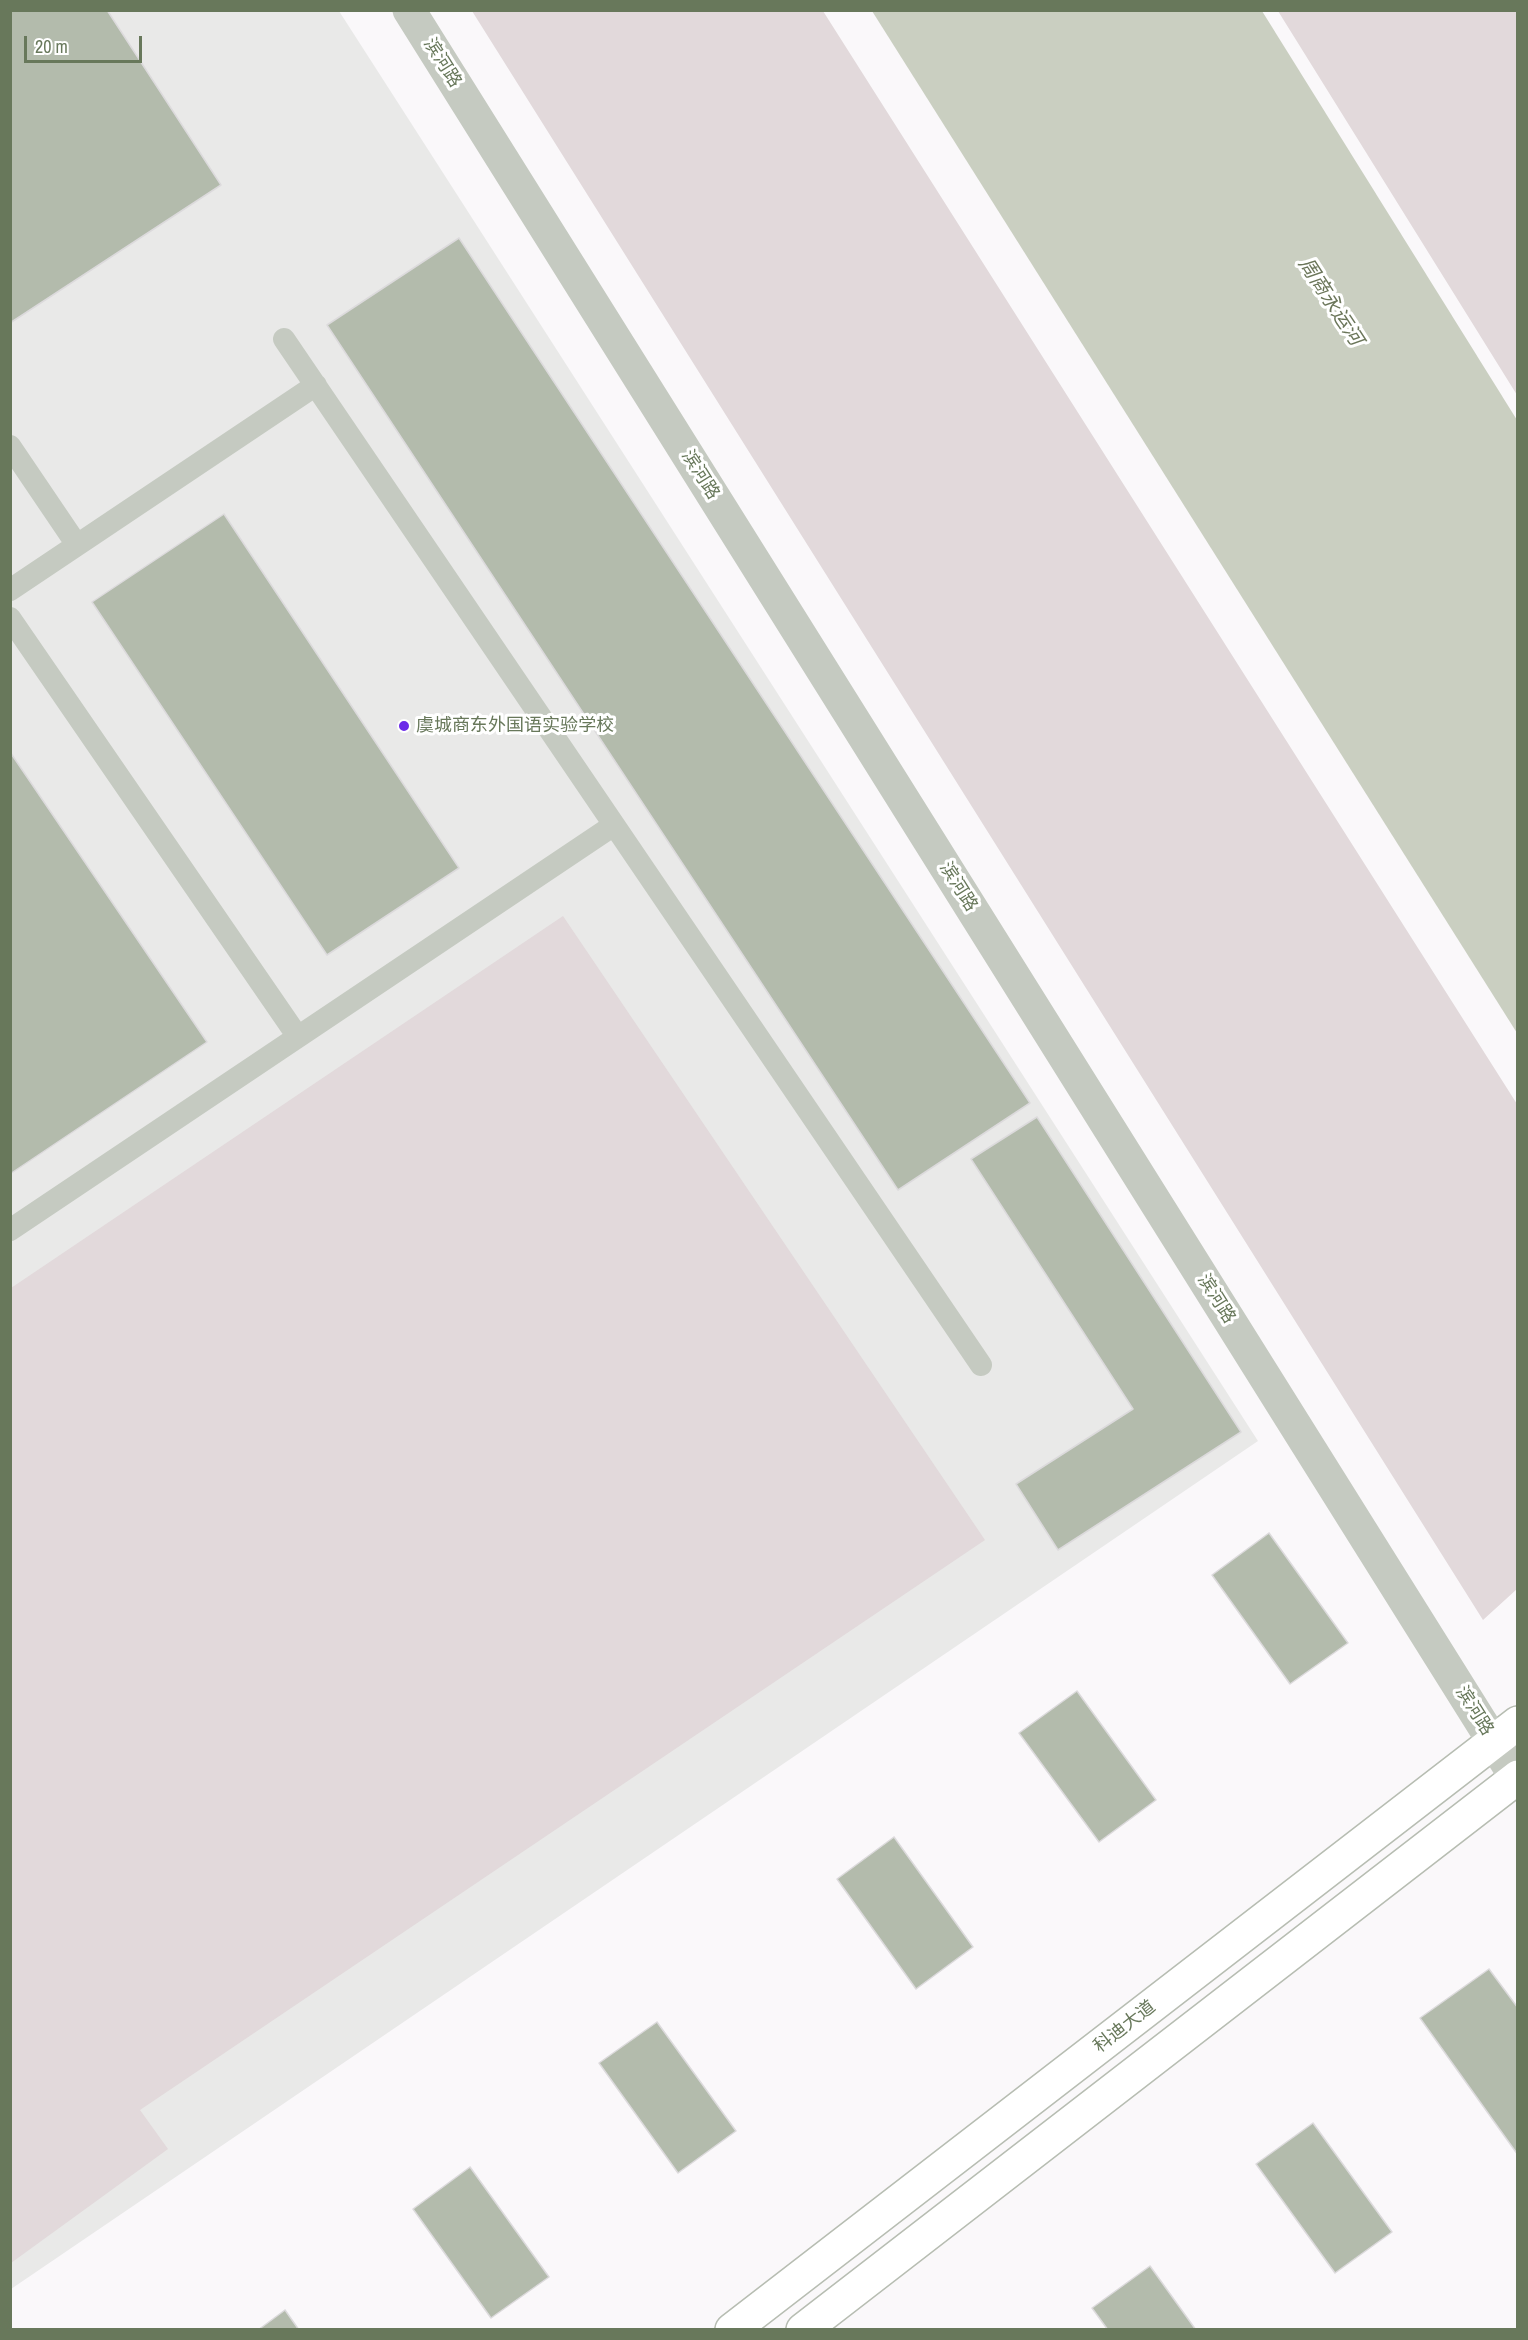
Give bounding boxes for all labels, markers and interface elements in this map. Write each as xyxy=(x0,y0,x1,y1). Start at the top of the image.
scale bar xyxy=(27,24,146,62)
text: 20 m xyxy=(35,34,68,59)
street label: 滨河路 xyxy=(419,34,465,92)
water label: 周商永运河 xyxy=(1293,254,1367,350)
street label: 滨河路 xyxy=(677,446,723,504)
place label: 虞城商东外国语实验学校 xyxy=(416,715,614,737)
marker: 虞城商东外国语实验学校 xyxy=(397,719,411,733)
street label: 滨河路 xyxy=(935,858,981,916)
street label: 滨河路 xyxy=(1193,1270,1239,1328)
street label: 滨河路 xyxy=(1451,1682,1497,1740)
street label: 科迪大道 xyxy=(1090,1996,1160,2058)

